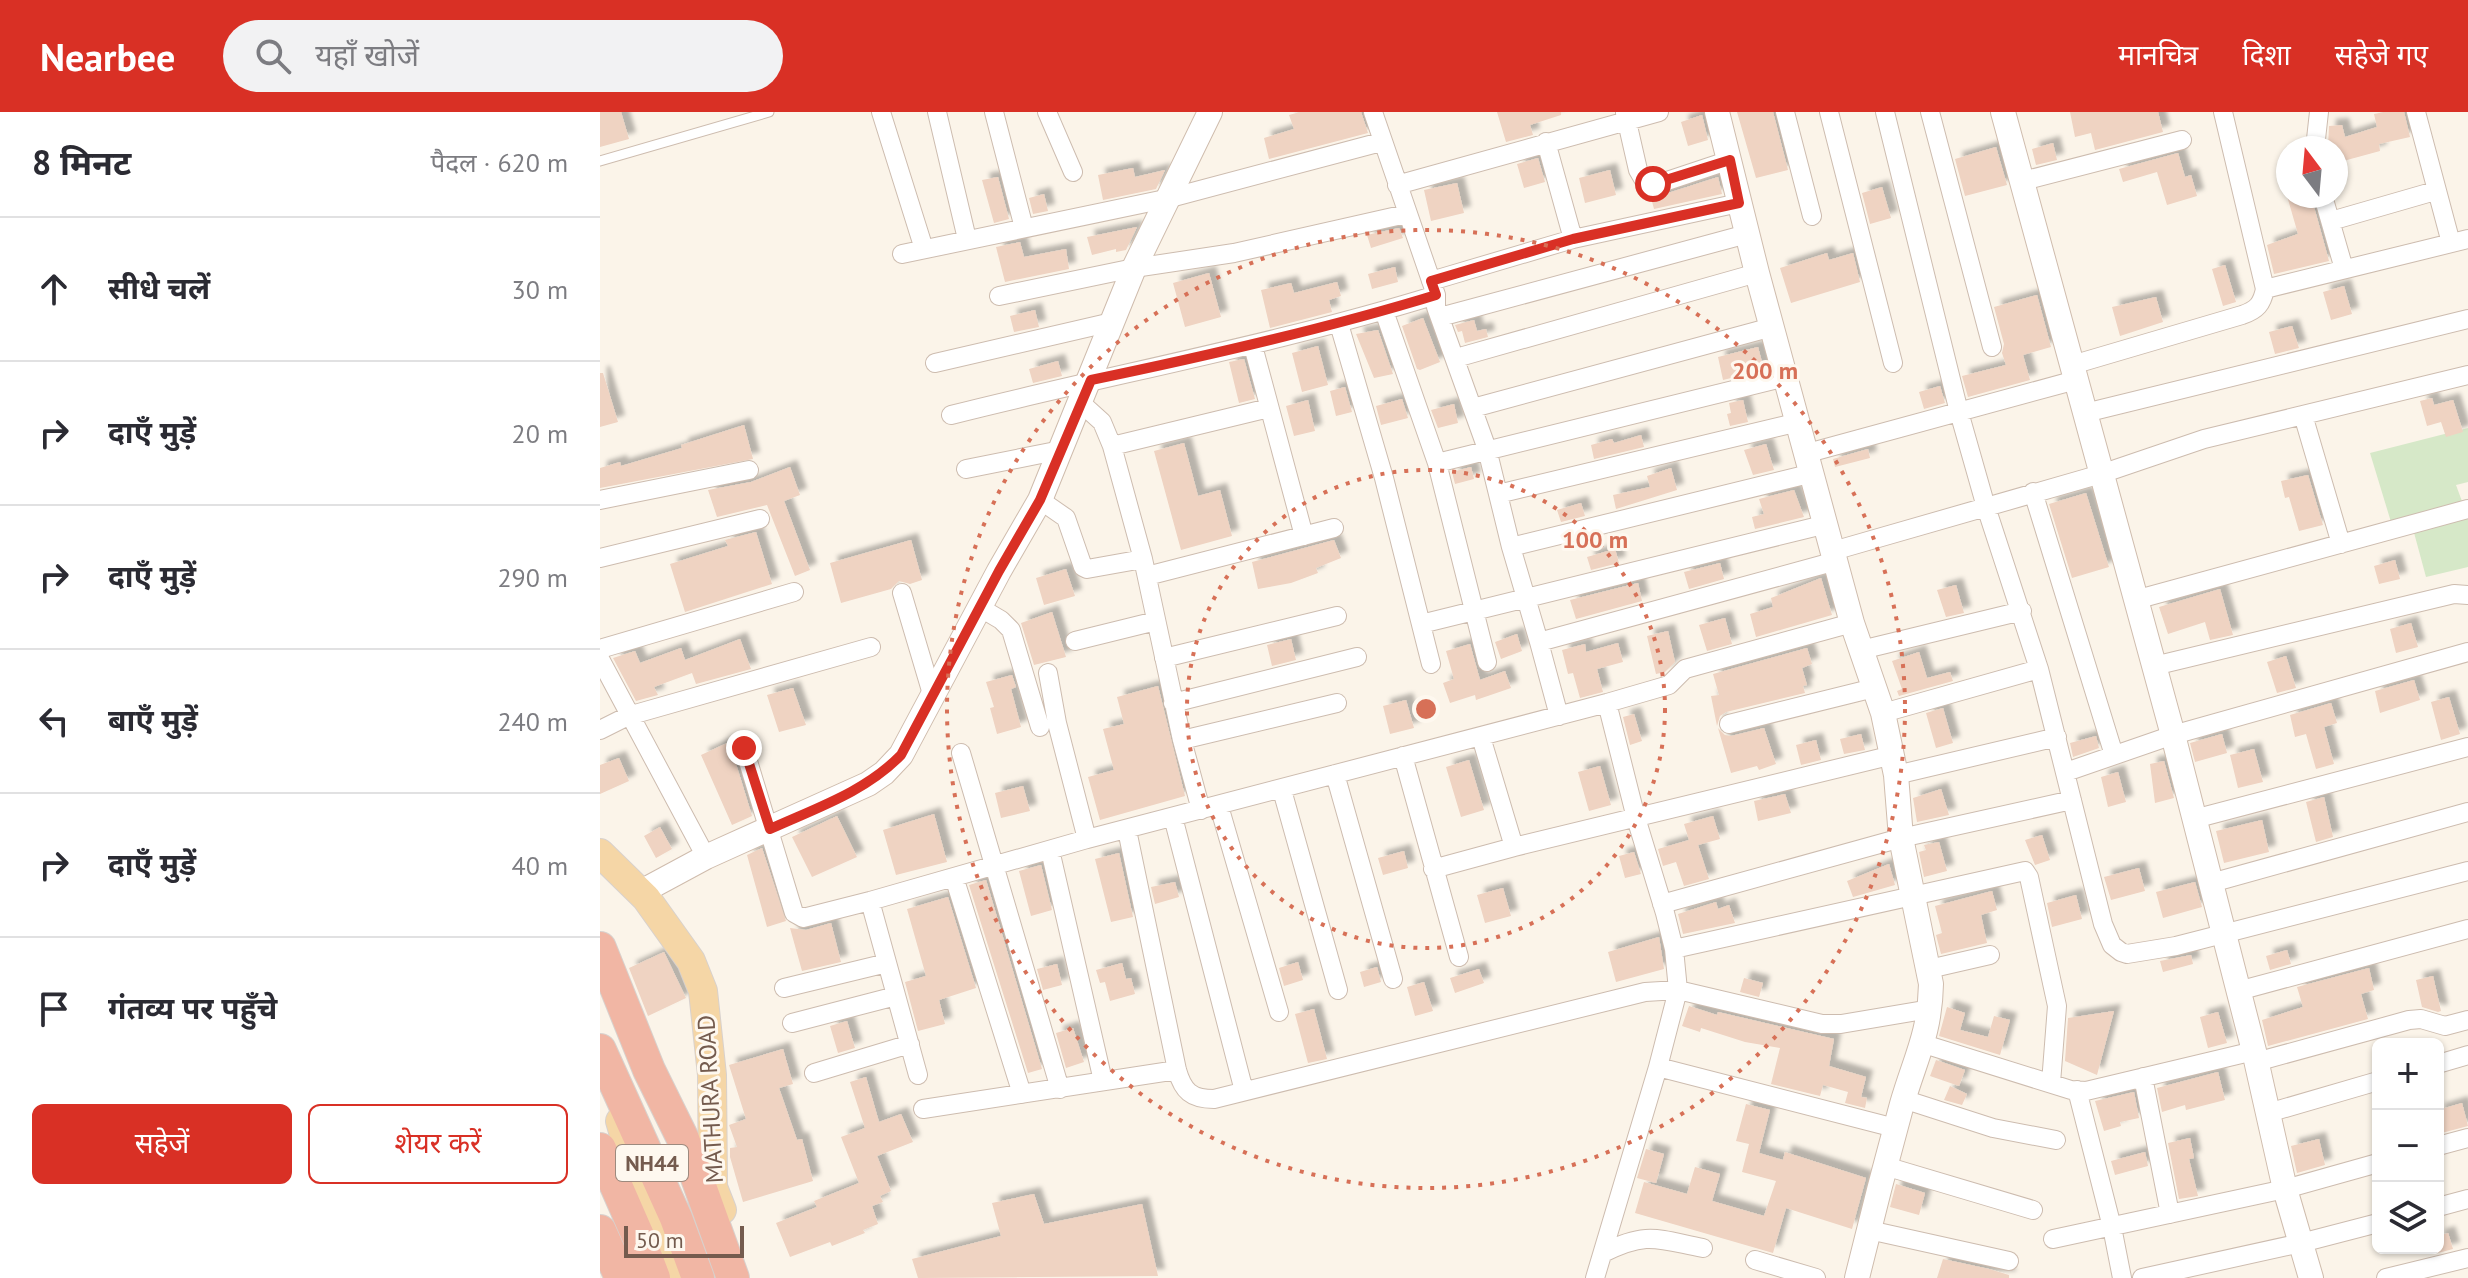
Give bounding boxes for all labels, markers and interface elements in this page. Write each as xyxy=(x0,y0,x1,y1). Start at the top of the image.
search box xyxy=(223,20,783,92)
text: Nearbee xyxy=(40,32,175,81)
icon: search xyxy=(251,34,295,78)
text: यहाँ खोजें xyxy=(315,35,419,74)
text: मानचित्र xyxy=(2118,36,2198,73)
text: दिशा xyxy=(2242,36,2291,73)
text: सहेजे गए xyxy=(2335,36,2428,73)
north arrow xyxy=(2276,136,2348,208)
text: 8 मिनट xyxy=(32,140,131,184)
text: पैदल · 620 m xyxy=(430,146,568,179)
route start xyxy=(1635,166,1671,202)
icon: ahead xyxy=(32,267,76,311)
text: सीधे चलें xyxy=(108,268,210,307)
text: 30 m xyxy=(512,273,568,306)
text: 200 m xyxy=(1732,355,1798,386)
icon: right xyxy=(32,411,76,455)
text: दाएँ मुड़ें xyxy=(108,412,196,451)
text: 20 m xyxy=(512,417,568,450)
text: 100 m xyxy=(1562,524,1628,555)
icon: right xyxy=(32,555,76,599)
text: दाएँ मुड़ें xyxy=(108,556,196,595)
text: 290 m xyxy=(497,561,568,594)
centre of rings xyxy=(1412,695,1440,723)
icon: left xyxy=(32,699,76,743)
text: बाएँ मुड़ें xyxy=(108,700,198,739)
text: 240 m xyxy=(497,705,568,738)
route end xyxy=(726,730,762,766)
icon: right xyxy=(32,843,76,887)
text: दाएँ मुड़ें xyxy=(108,844,196,883)
text: 40 m xyxy=(512,849,568,882)
icon: arrive xyxy=(32,987,76,1031)
text: गंतव्य पर पहुँचे xyxy=(108,988,277,1027)
street label: MATHURA ROAD xyxy=(690,1014,730,1184)
map controls xyxy=(2372,1038,2444,1254)
button: + xyxy=(2372,1038,2444,1110)
button: सहेजें xyxy=(32,1104,292,1184)
button: शेयर करें xyxy=(308,1104,568,1184)
button: − xyxy=(2372,1110,2444,1182)
road number: NH44 xyxy=(616,1145,688,1181)
button: layers xyxy=(2372,1182,2444,1254)
scale bar xyxy=(624,1222,744,1258)
text: 50 m xyxy=(636,1226,684,1254)

